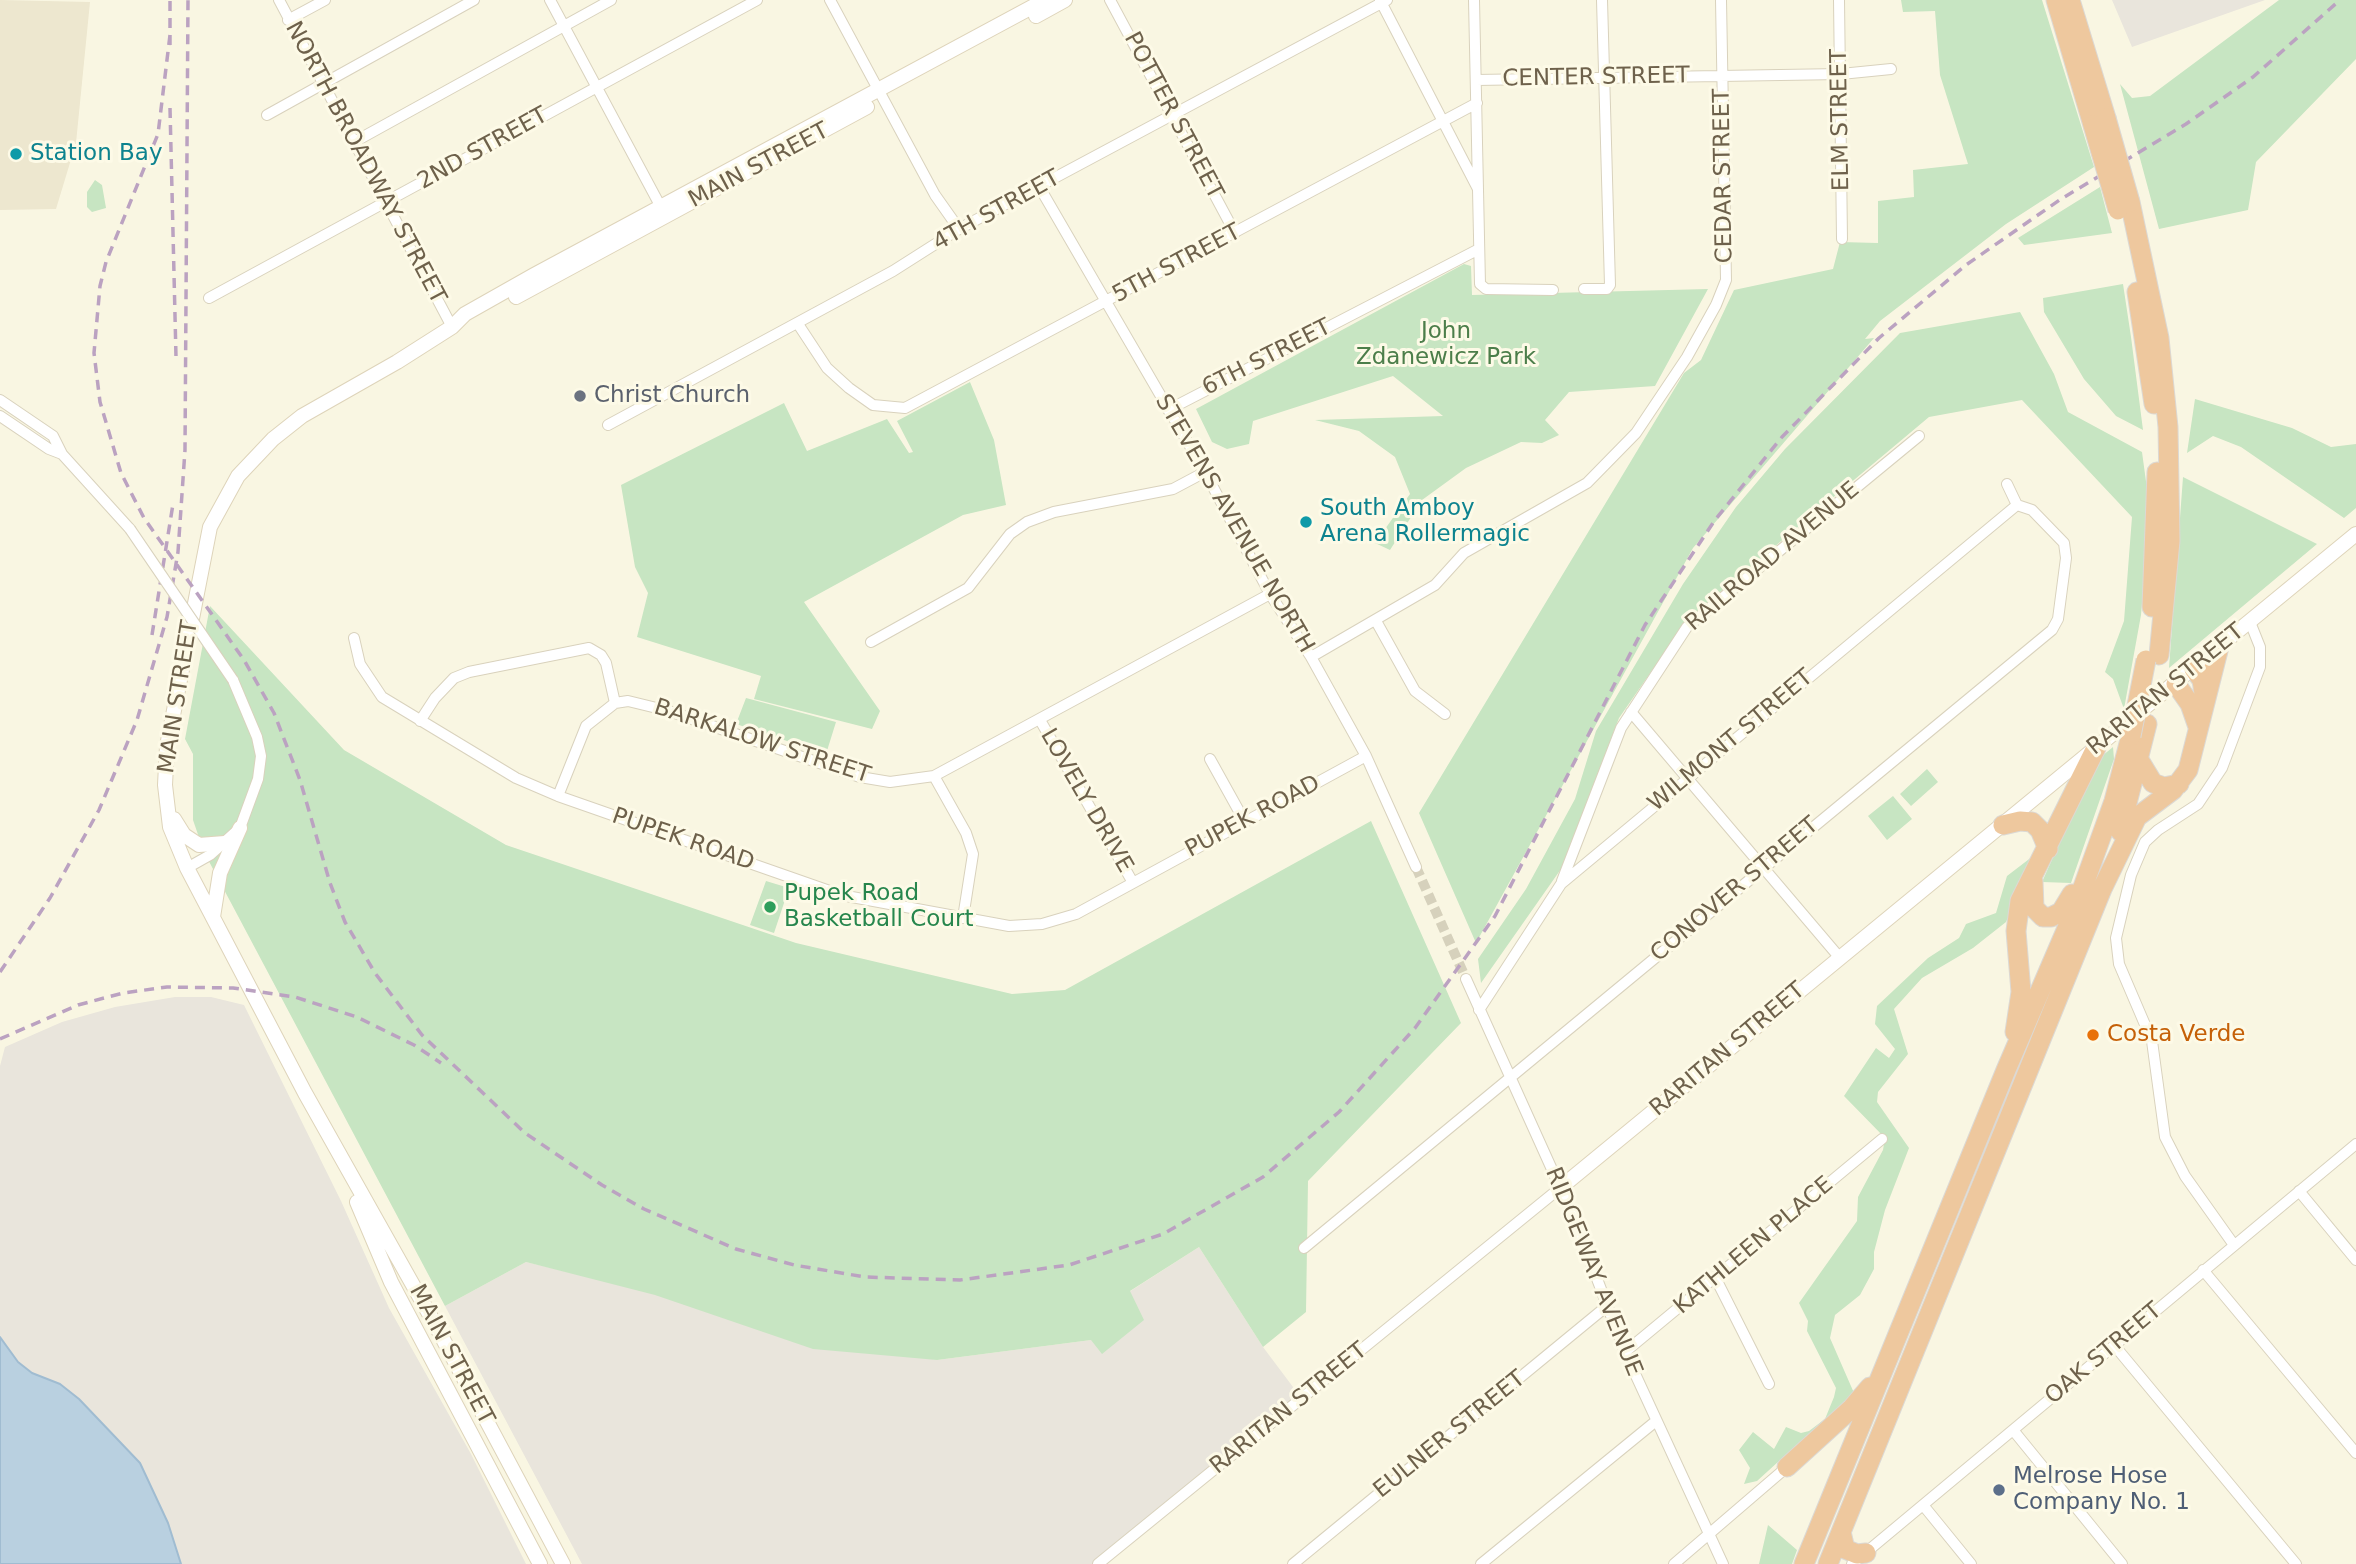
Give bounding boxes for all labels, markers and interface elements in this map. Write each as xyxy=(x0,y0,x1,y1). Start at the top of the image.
street label: NORTH BROADWAY STREET xyxy=(279,17,451,309)
street label: POTTER STREET xyxy=(1117,28,1229,204)
street label: ELM STREET xyxy=(1826,49,1856,191)
street label: CENTER STREET xyxy=(1502,63,1690,93)
street label: CEDAR STREET xyxy=(1709,88,1739,264)
street label: 2ND STREET xyxy=(413,102,553,196)
street label: MAIN STREET xyxy=(684,118,834,214)
place label: Station Bay xyxy=(30,140,163,168)
marker: Station Bay xyxy=(8,146,24,162)
street label: 4TH STREET xyxy=(929,165,1065,257)
street label: 5TH STREET xyxy=(1108,219,1246,309)
street label: 6TH STREET xyxy=(1198,314,1336,402)
park label: John Zdanewicz Park xyxy=(1356,318,1536,372)
place label: Christ Church xyxy=(594,382,750,410)
marker: Christ Church xyxy=(572,388,588,404)
street label: STEVENS AVENUE NORTH xyxy=(1149,390,1319,658)
street label: RAILROAD AVENUE xyxy=(1681,476,1865,638)
place label: South Amboy Arena Rollermagic xyxy=(1320,495,1530,549)
marker: South Amboy Arena Rollermagic xyxy=(1298,514,1314,530)
street label: MAIN STREET xyxy=(153,618,205,776)
street label: RARITAN STREET xyxy=(2082,618,2250,762)
street label: WILMONT STREET xyxy=(1643,664,1819,818)
street label: BARKALOW STREET xyxy=(650,694,874,790)
street label: LOVELY DRIVE xyxy=(1034,724,1138,878)
street label: PUPEK ROAD xyxy=(1181,770,1325,864)
street label: PUPEK ROAD xyxy=(608,803,758,877)
street label: CONOVER STREET xyxy=(1646,812,1824,968)
place label: Pupek Road Basketball Court xyxy=(784,880,973,934)
marker: Pupek Road Basketball Court xyxy=(762,899,778,915)
street label: RARITAN STREET xyxy=(1645,977,1811,1123)
place label: Costa Verde xyxy=(2107,1021,2245,1049)
marker: Costa Verde xyxy=(2085,1027,2101,1043)
street label: RIDGEWAY AVENUE xyxy=(1538,1164,1648,1380)
street label: KATHLEEN PLACE xyxy=(1669,1171,1839,1321)
street label: MAIN STREET xyxy=(403,1280,499,1430)
street label: OAK STREET xyxy=(2040,1297,2168,1411)
street label: RARITAN STREET xyxy=(1205,1337,1373,1481)
street label: EULNER STREET xyxy=(1369,1365,1531,1505)
place label: Melrose Hose Company No. 1 xyxy=(2013,1463,2190,1517)
marker: Melrose Hose Company No. 1 xyxy=(1991,1482,2007,1498)

